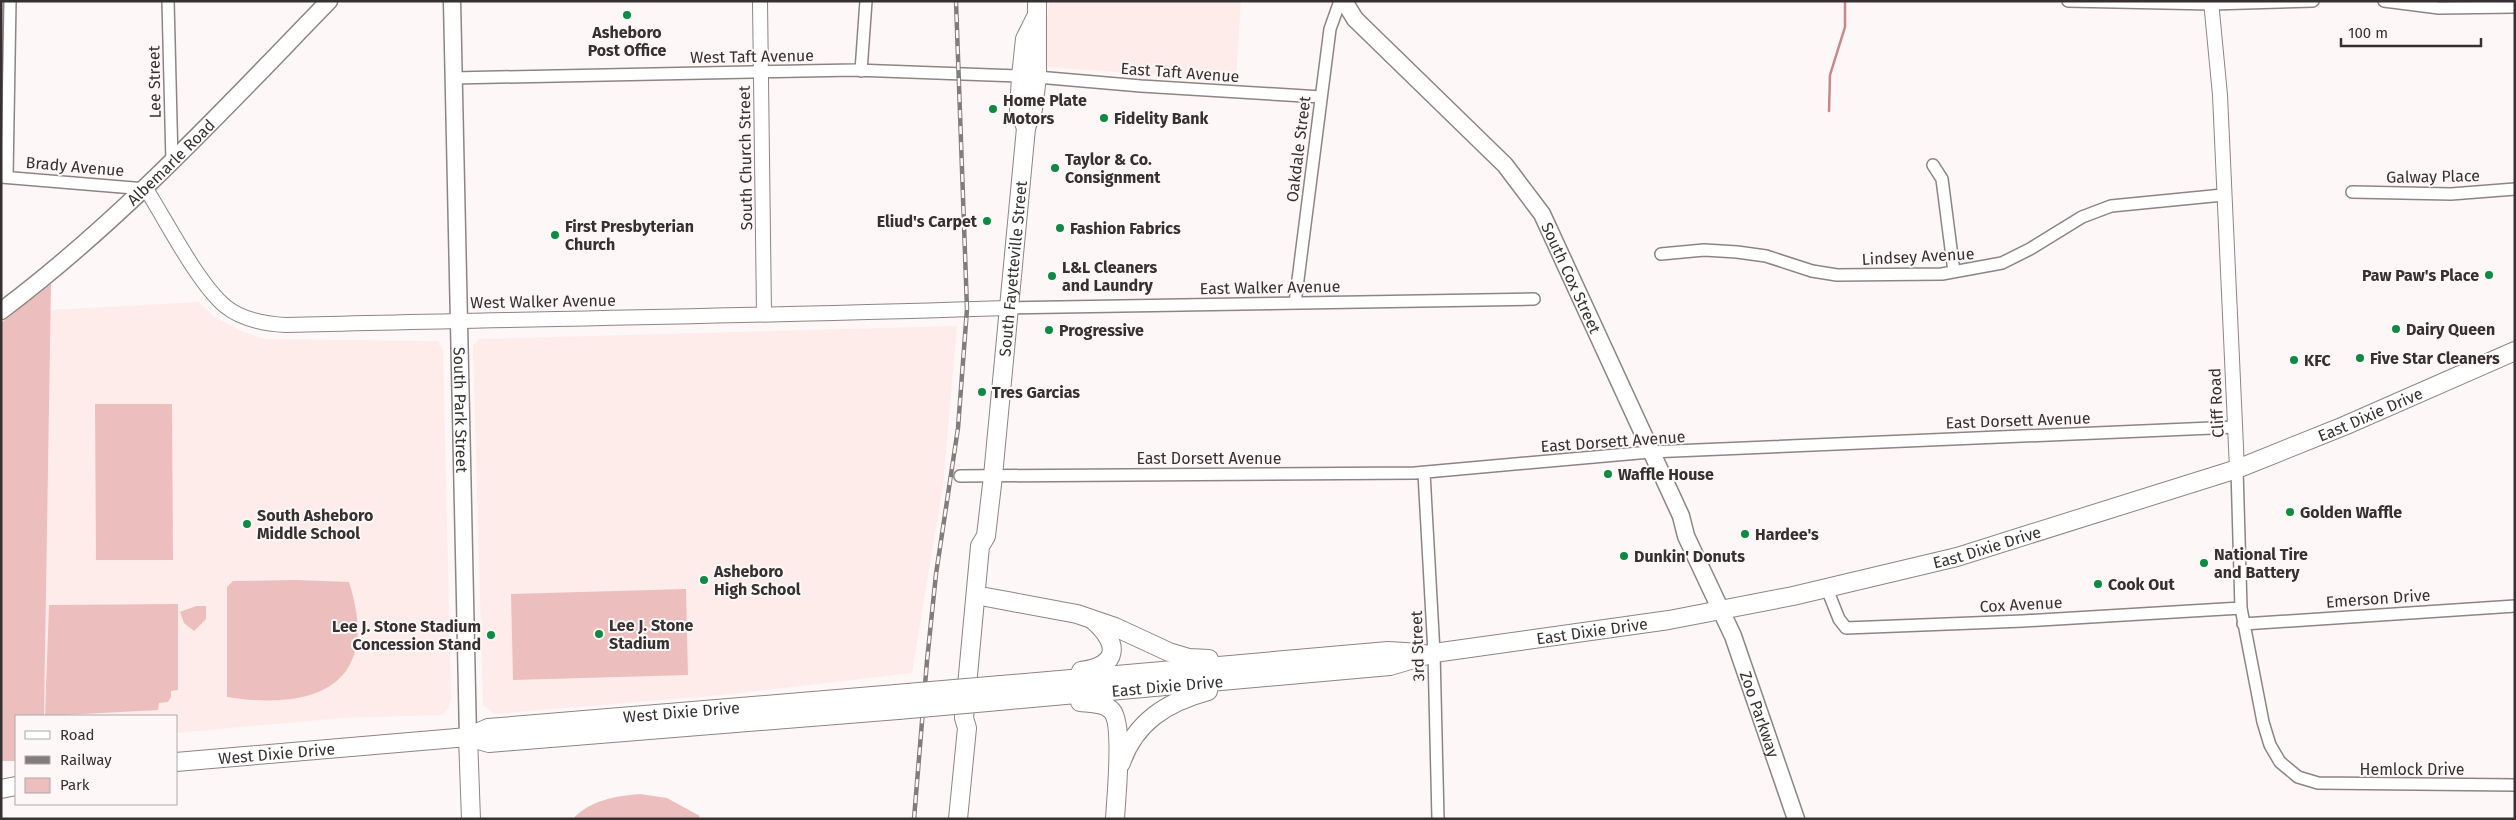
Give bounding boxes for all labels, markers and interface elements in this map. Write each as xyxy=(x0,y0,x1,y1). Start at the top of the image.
marker: Asheboro Post Office xyxy=(621,9,633,21)
scale bar xyxy=(2341,15,2481,47)
place label: Asheboro Post Office xyxy=(588,23,666,60)
text: 100 m xyxy=(2348,24,2388,42)
street label: Lee Street xyxy=(144,45,165,118)
street label: West Taft Avenue xyxy=(690,46,814,67)
street label: East Taft Avenue xyxy=(1120,59,1240,86)
street label: South Church Street xyxy=(735,85,756,230)
place label: Home Plate Motors xyxy=(1003,91,1087,128)
street label: Oakdale Street xyxy=(1283,95,1314,203)
marker: Home Plate Motors xyxy=(987,103,999,115)
place label: Fidelity Bank xyxy=(1114,109,1209,128)
marker: Fidelity Bank xyxy=(1098,112,1110,124)
street label: Albemarle Road xyxy=(123,115,219,210)
place label: Taylor & Co. Consignment xyxy=(1065,150,1161,187)
street label: Brady Avenue xyxy=(25,153,125,180)
marker: Taylor & Co. Consignment xyxy=(1049,162,1061,174)
street label: Galway Place xyxy=(2386,166,2480,187)
street label: South Fayetteville Street xyxy=(995,180,1031,358)
place label: Eliud's Carpet xyxy=(877,212,978,231)
marker: Eliud's Carpet xyxy=(981,215,993,227)
place label: First Presbyterian Church xyxy=(565,217,694,254)
place label: Fashion Fabrics xyxy=(1070,219,1181,238)
street label: South Cox Street xyxy=(1537,219,1605,337)
marker: Fashion Fabrics xyxy=(1054,222,1066,234)
marker: First Presbyterian Church xyxy=(549,229,561,241)
street label: Lindsey Avenue xyxy=(1861,244,1975,269)
place label: L&L Cleaners and Laundry xyxy=(1062,258,1157,295)
place label: Paw Paw's Place xyxy=(2362,266,2479,285)
marker: Paw Paw's Place xyxy=(2483,269,2495,281)
marker: L&L Cleaners and Laundry xyxy=(1046,270,1058,282)
street label: East Walker Avenue xyxy=(1200,277,1340,298)
street label: West Walker Avenue xyxy=(470,291,616,312)
place label: Dairy Queen xyxy=(2406,320,2495,339)
place label: Progressive xyxy=(1059,321,1144,340)
marker: Dairy Queen xyxy=(2390,323,2402,335)
marker: Progressive xyxy=(1043,324,1055,336)
street label: South Park Street xyxy=(450,347,471,473)
place label: Five Star Cleaners xyxy=(2370,349,2500,368)
place label: KFC xyxy=(2304,351,2332,370)
marker: Five Star Cleaners xyxy=(2354,352,2366,364)
marker: KFC xyxy=(2288,354,2300,366)
street label: Cliff Road xyxy=(2205,368,2228,438)
place label: Tres Garcias xyxy=(992,383,1080,402)
street label: East Dixie Drive xyxy=(2315,384,2425,446)
marker: Tres Garcias xyxy=(976,386,988,398)
street label: East Dorsett Avenue xyxy=(1945,408,2091,433)
street label: East Dorsett Avenue xyxy=(1540,427,1686,456)
street label: East Dorsett Avenue xyxy=(1136,449,1282,468)
place label: Waffle House xyxy=(1618,465,1714,484)
marker: Waffle House xyxy=(1602,468,1614,480)
place label: Golden Waffle xyxy=(2300,503,2402,522)
place label: South Asheboro Middle School xyxy=(257,506,373,543)
marker: Golden Waffle xyxy=(2284,506,2296,518)
marker: South Asheboro Middle School xyxy=(241,518,253,530)
street label: East Dixie Drive xyxy=(1931,522,2043,572)
place label: Hardee's xyxy=(1755,525,1819,544)
marker: Hardee's xyxy=(1739,528,1751,540)
place label: National Tire and Battery xyxy=(2214,545,2308,582)
place label: Dunkin' Donuts xyxy=(1634,547,1745,566)
marker: Dunkin' Donuts xyxy=(1618,550,1630,562)
marker: National Tire and Battery xyxy=(2198,557,2210,569)
place label: Asheboro High School xyxy=(713,562,801,599)
marker: Asheboro High School xyxy=(698,574,710,586)
place label: Cook Out xyxy=(2108,575,2175,594)
marker: Cook Out xyxy=(2092,578,2104,590)
street label: Emerson Drive xyxy=(2325,585,2431,612)
street label: Cox Avenue xyxy=(1979,593,2063,616)
street label: 3rd Street xyxy=(1407,610,1428,682)
street label: East Dixie Drive xyxy=(1535,614,1649,649)
place label: Lee J. Stone Stadium xyxy=(609,616,694,653)
place label: Lee J. Stone Stadium Concession Stand xyxy=(332,617,481,654)
marker: Lee J. Stone Stadium xyxy=(593,628,605,640)
marker: Lee J. Stone Stadium Concession Stand xyxy=(485,629,497,641)
street label: Zoo Parkway xyxy=(1736,669,1783,760)
street label: East Dixie Drive xyxy=(1111,672,1224,701)
street label: West Dixie Drive xyxy=(622,698,741,727)
legend xyxy=(15,715,178,805)
text: Road xyxy=(60,726,95,744)
street label: West Dixie Drive xyxy=(218,739,336,768)
text: Railway xyxy=(60,751,112,769)
street label: Hemlock Drive xyxy=(2360,760,2464,779)
text: Park xyxy=(60,776,90,794)

